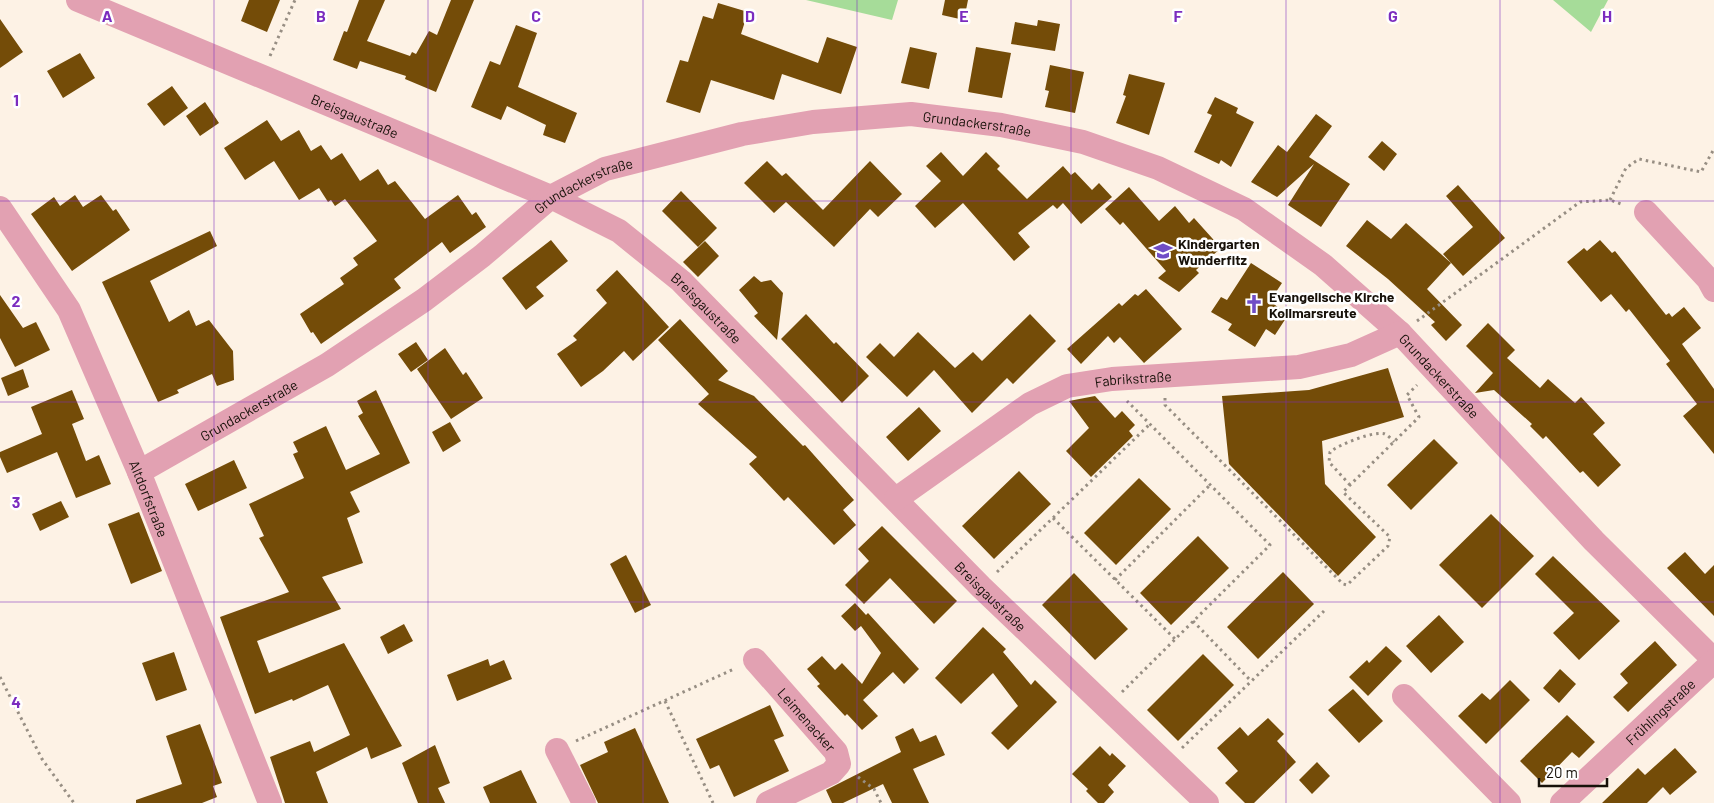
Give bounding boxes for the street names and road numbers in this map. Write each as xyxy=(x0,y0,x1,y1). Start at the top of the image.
street label: Breisgaustraße xyxy=(309,90,401,141)
street label: Grundackerstraße xyxy=(922,107,1033,140)
street label: Grundackerstraße xyxy=(530,154,634,217)
street label: Breisgaustraße xyxy=(668,268,746,347)
street label: Grundackerstraße xyxy=(1396,330,1483,421)
street label: Fabrikstraße xyxy=(1093,367,1172,390)
street label: Grundackerstraße xyxy=(197,375,300,444)
street label: Altdorfstraße xyxy=(126,457,172,539)
street label: Breisgaustraße xyxy=(952,557,1030,635)
street label: Frühlingstraße xyxy=(1622,675,1698,748)
street label: Leimenacker xyxy=(775,684,840,755)

